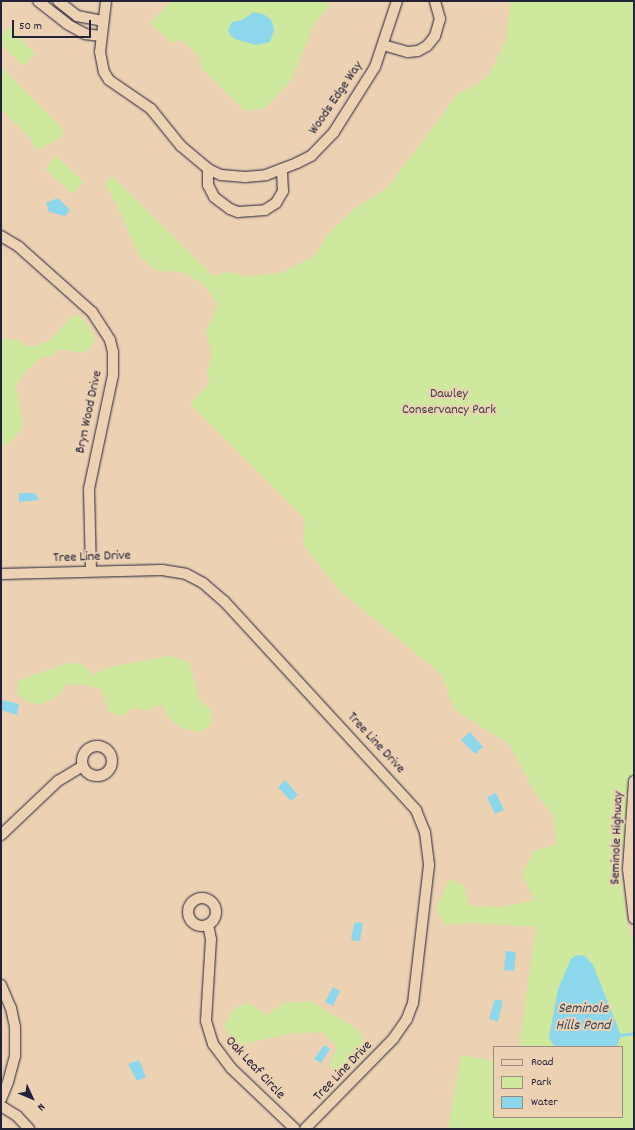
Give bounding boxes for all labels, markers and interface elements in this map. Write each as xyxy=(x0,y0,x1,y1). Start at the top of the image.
scale bar xyxy=(14,12,93,38)
text: 50 m xyxy=(19,18,42,35)
street label: Woods Edge Way xyxy=(305,58,367,138)
street label: Bryn Wood Drive xyxy=(72,369,106,455)
park label: Dawley Conservancy Park xyxy=(402,386,496,418)
street label: Tree Line Drive xyxy=(53,547,131,567)
street label: Tree Line Drive xyxy=(343,709,409,777)
street label: Seminole Highway xyxy=(607,791,627,885)
water label: Seminole Hills Pond xyxy=(556,1000,610,1035)
street label: Oak Leaf Circle xyxy=(222,1033,288,1103)
street label: Tree Line Drive xyxy=(310,1037,376,1105)
legend xyxy=(493,1046,623,1118)
text: Road xyxy=(531,1054,553,1071)
text: Park xyxy=(531,1074,551,1091)
north arrow xyxy=(12,1078,52,1118)
text: Water xyxy=(531,1094,558,1111)
text: N xyxy=(33,1099,48,1114)

